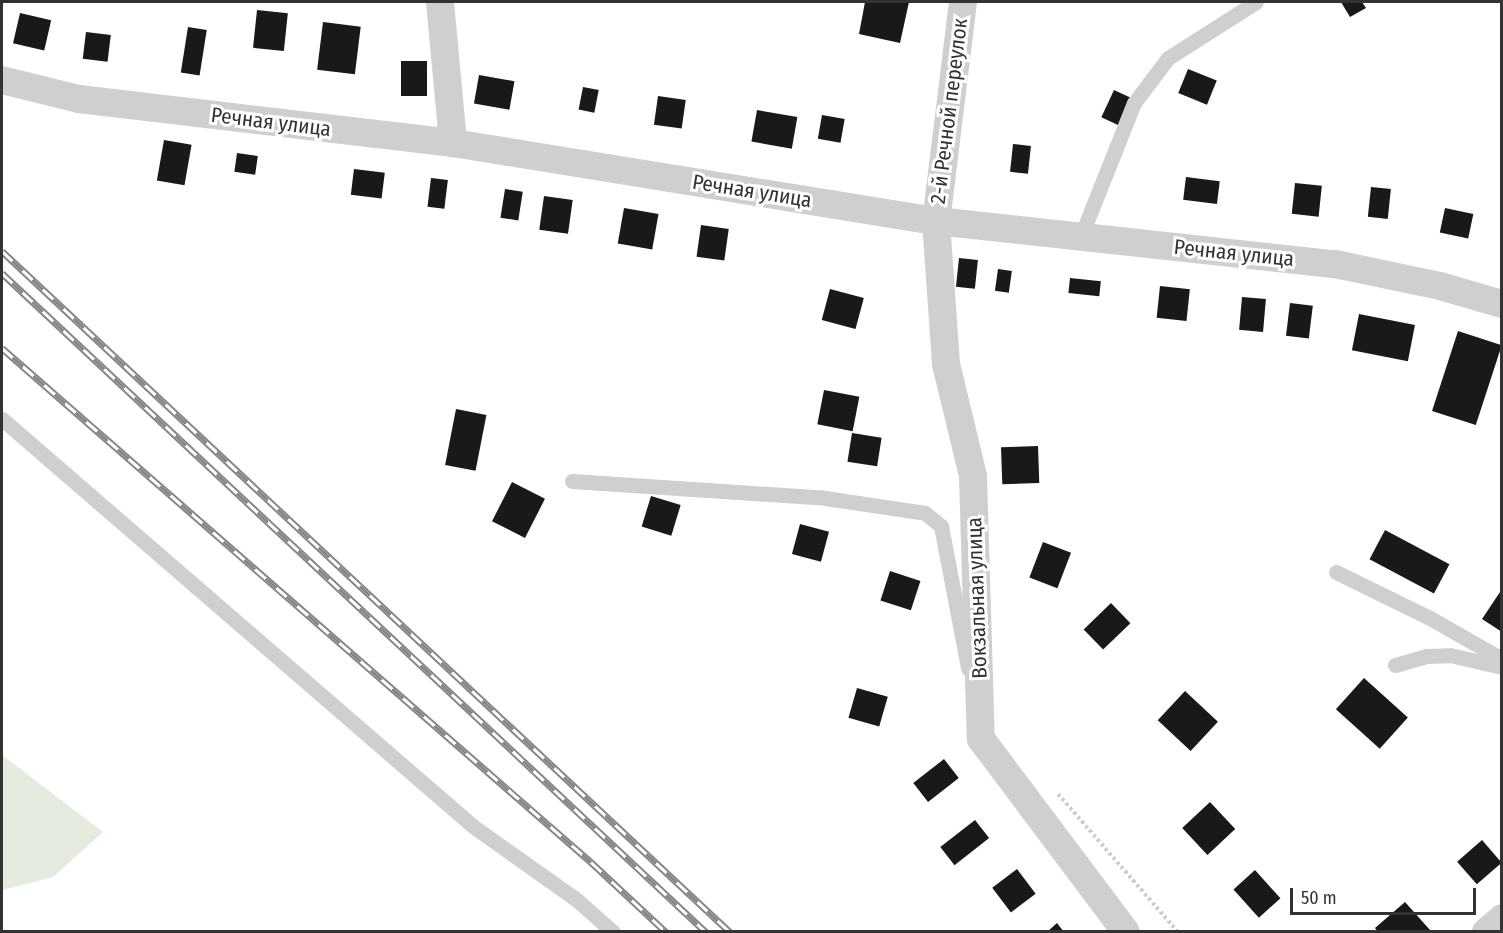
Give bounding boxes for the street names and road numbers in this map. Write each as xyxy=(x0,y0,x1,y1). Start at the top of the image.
street label: 2-й Речной переулок xyxy=(925,17,973,205)
street label: Речная улица xyxy=(210,102,332,142)
street label: Речная улица xyxy=(691,169,813,213)
street label: Речная улица xyxy=(1173,234,1295,272)
street label: Вокзальная улица xyxy=(962,517,992,679)

